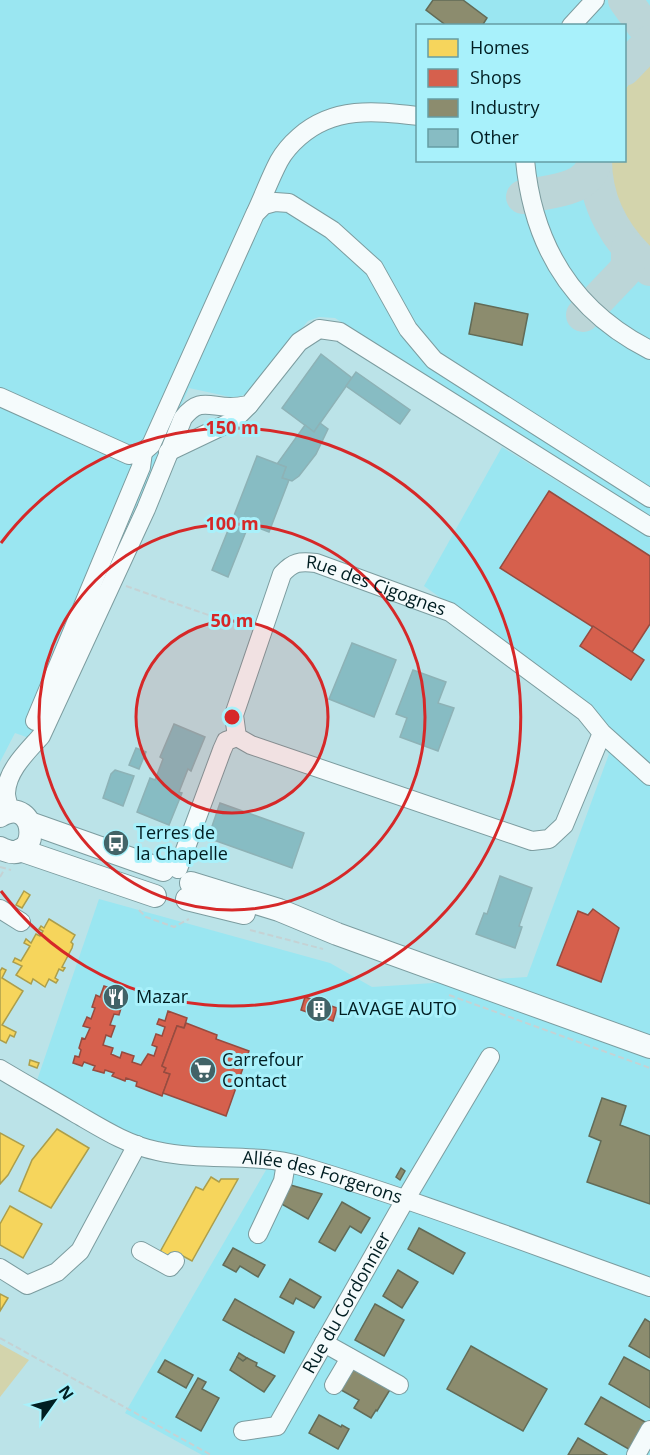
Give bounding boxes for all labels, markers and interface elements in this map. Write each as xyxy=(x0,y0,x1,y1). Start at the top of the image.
legend xyxy=(416,24,626,162)
text: Homes xyxy=(470,35,529,59)
text: Shops xyxy=(470,65,521,89)
text: Industry xyxy=(470,95,540,119)
text: Other xyxy=(470,125,520,149)
text: 150 m xyxy=(205,415,259,439)
text: 100 m xyxy=(205,511,259,535)
street label: Rue des Cigognes xyxy=(305,549,450,621)
text: 50 m xyxy=(211,608,253,632)
centre of rings xyxy=(222,707,242,727)
place label: Terres de la Chapelle xyxy=(136,820,228,865)
bus stop icon: Terres de la Chapelle xyxy=(101,828,131,858)
restaurant icon: Mazar xyxy=(101,982,131,1012)
place label: Mazar xyxy=(136,984,189,1008)
building icon: LAVAGE AUTO xyxy=(304,994,334,1024)
place label: LAVAGE AUTO xyxy=(338,996,457,1020)
place label: Carrefour Contact xyxy=(222,1047,304,1092)
supermarket icon: Carrefour Contact xyxy=(188,1055,218,1085)
street label: Allée des Forgerons xyxy=(242,1145,406,1209)
street label: Rue du Cordonnier xyxy=(296,1227,396,1377)
north arrow xyxy=(24,1371,84,1431)
text: N xyxy=(54,1381,79,1404)

